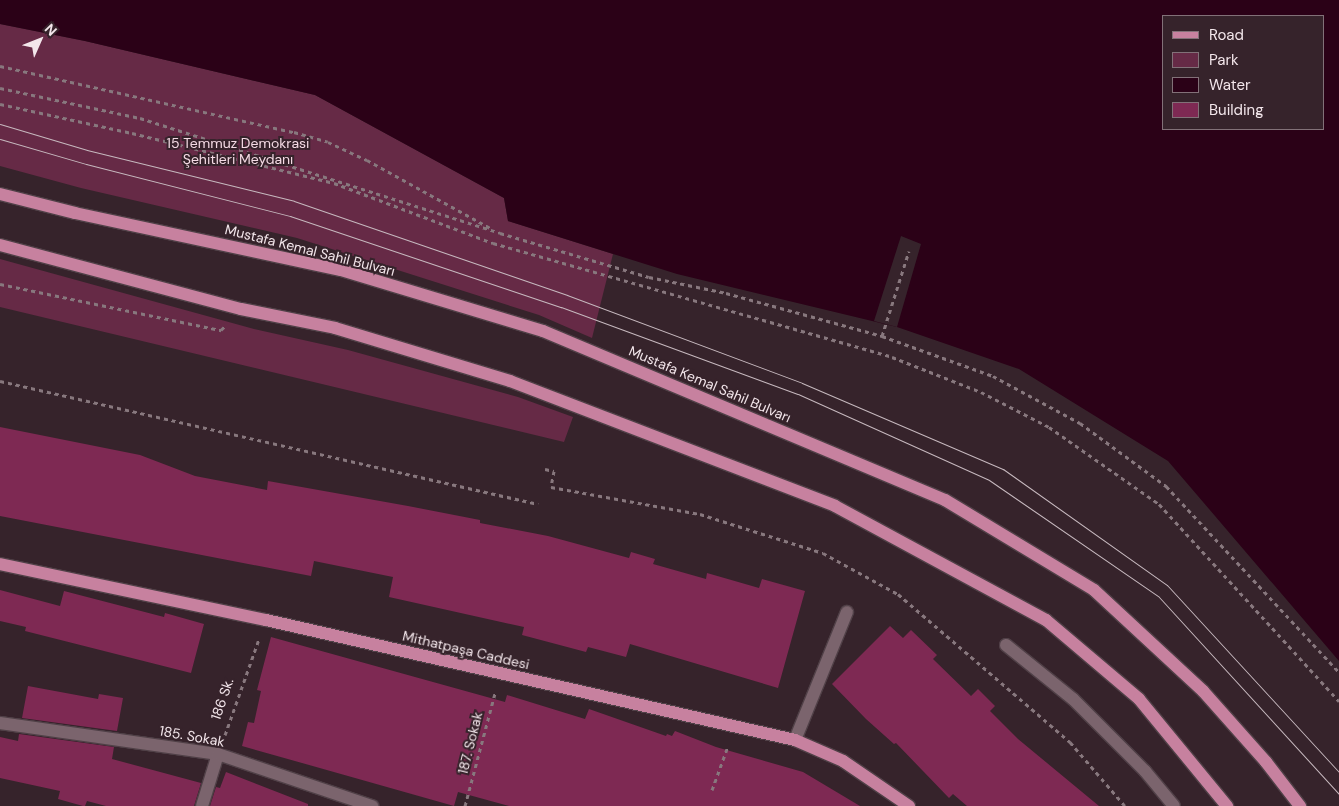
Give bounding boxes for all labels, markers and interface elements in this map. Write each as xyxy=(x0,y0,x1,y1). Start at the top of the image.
north arrow xyxy=(15,15,65,65)
legend xyxy=(1162,15,1324,130)
text: N xyxy=(41,20,61,40)
text: Road xyxy=(1209,25,1244,45)
text: Park xyxy=(1209,50,1239,70)
text: Water xyxy=(1209,75,1250,95)
text: Building xyxy=(1209,100,1264,120)
park label: 15 Temmuz Demokrasi Şehitleri Meydanı xyxy=(167,135,309,168)
street label: Mustafa Kemal Sahil Bulvarı xyxy=(223,221,397,279)
street label: Mustafa Kemal Sahil Bulvarı xyxy=(626,342,794,426)
street label: Mithatpaşa Caddesi xyxy=(401,627,531,673)
street label: 186 Sk. xyxy=(207,676,237,722)
street label: 187. Sokak xyxy=(454,710,486,776)
street label: 185. Sokak xyxy=(158,722,226,750)

